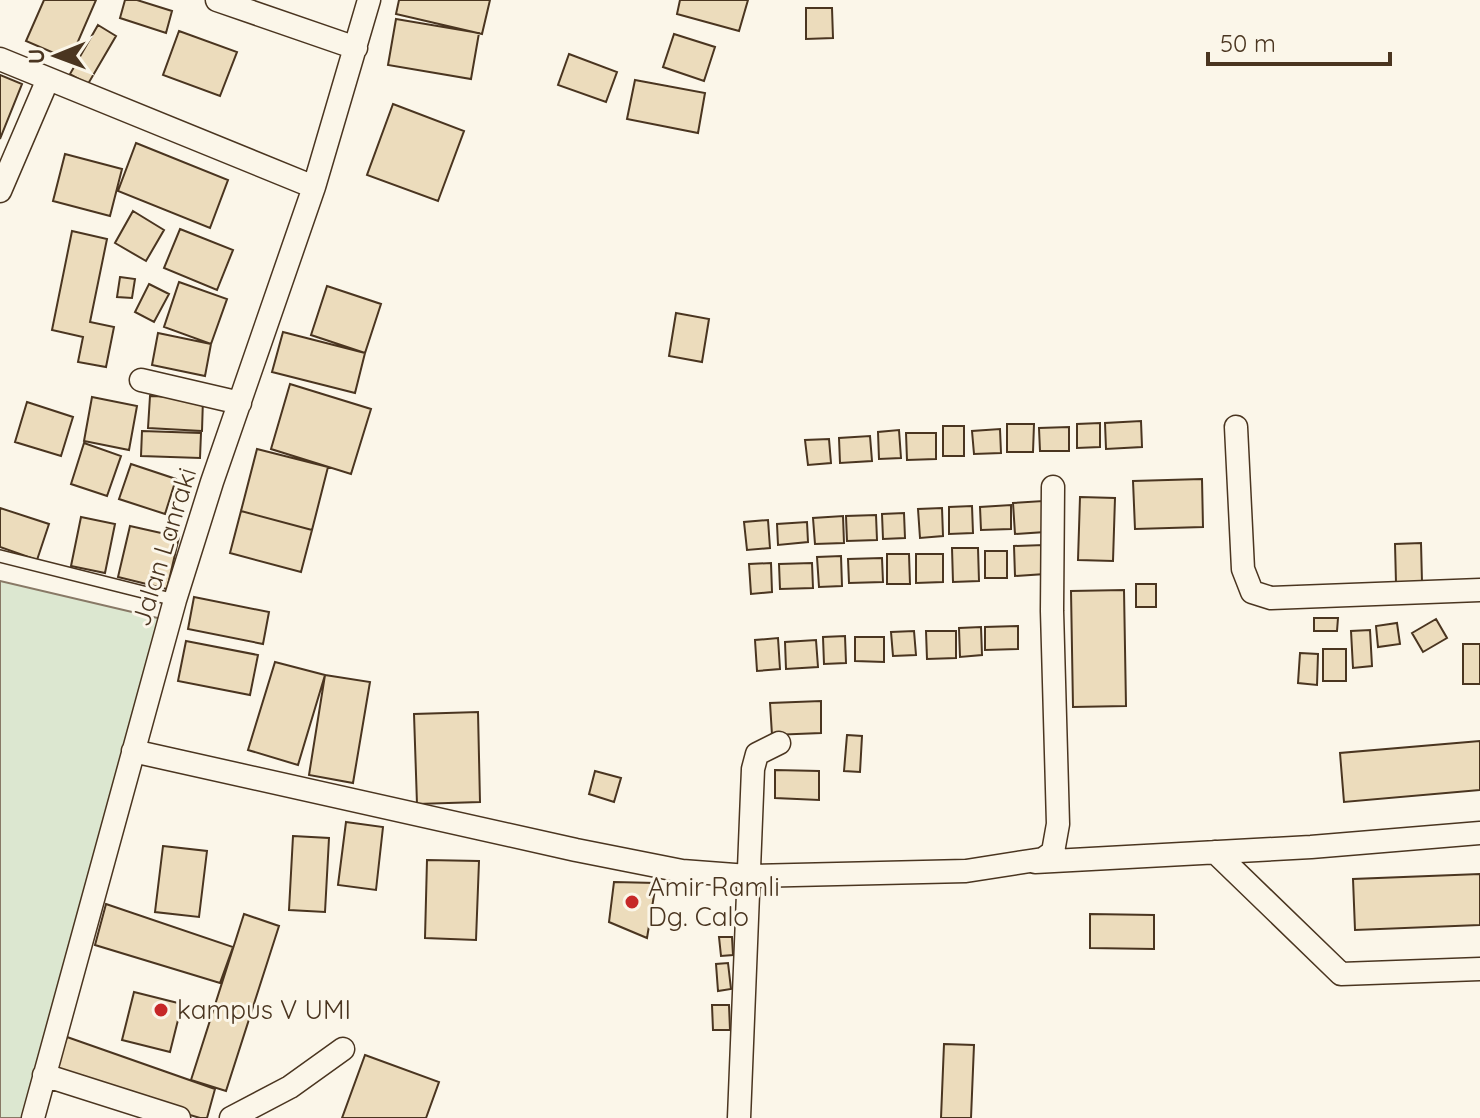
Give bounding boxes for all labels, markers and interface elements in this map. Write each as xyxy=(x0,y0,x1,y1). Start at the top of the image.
north arrow xyxy=(16,16,96,96)
scale bar xyxy=(1208,16,1390,66)
text: 50 m xyxy=(1220,28,1276,58)
text: U xyxy=(22,48,50,64)
street label: Jalan Lanraki xyxy=(124,464,203,630)
place label: Amir Ramli Dg. Calo xyxy=(648,870,780,933)
marker: Amir Ramli Dg. Calo xyxy=(623,893,641,911)
place label: kampus V UMI xyxy=(177,993,351,1026)
marker: kampus V UMI xyxy=(152,1001,170,1019)

